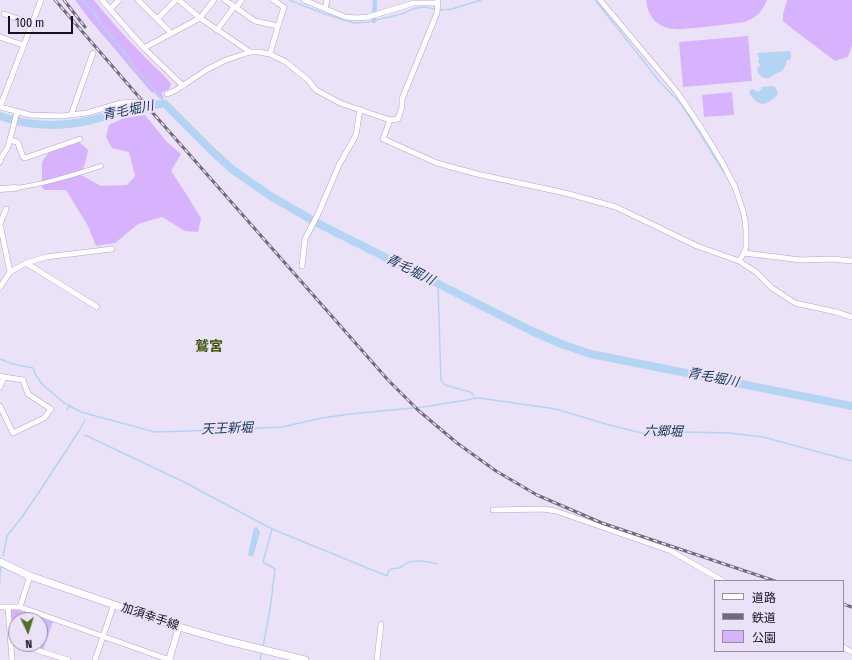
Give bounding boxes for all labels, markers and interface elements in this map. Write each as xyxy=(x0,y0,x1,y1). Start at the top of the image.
scale bar xyxy=(10,8,75,34)
text: 100 m xyxy=(15,16,44,30)
water label: 青毛堀川 xyxy=(101,98,155,124)
water label: 青毛堀川 xyxy=(383,251,437,289)
district label: 鷲宮 xyxy=(195,339,223,355)
water label: 青毛堀川 xyxy=(686,365,740,391)
water label: 天王新堀 xyxy=(201,420,253,438)
water label: 六郷堀 xyxy=(643,424,683,440)
legend xyxy=(714,580,844,652)
text: 道路 xyxy=(752,591,776,605)
street label: 加須幸手線 xyxy=(119,600,181,634)
text: 鉄道 xyxy=(752,611,776,625)
north arrow xyxy=(8,612,48,652)
text: 公園 xyxy=(752,631,776,645)
text: N xyxy=(25,637,33,650)

